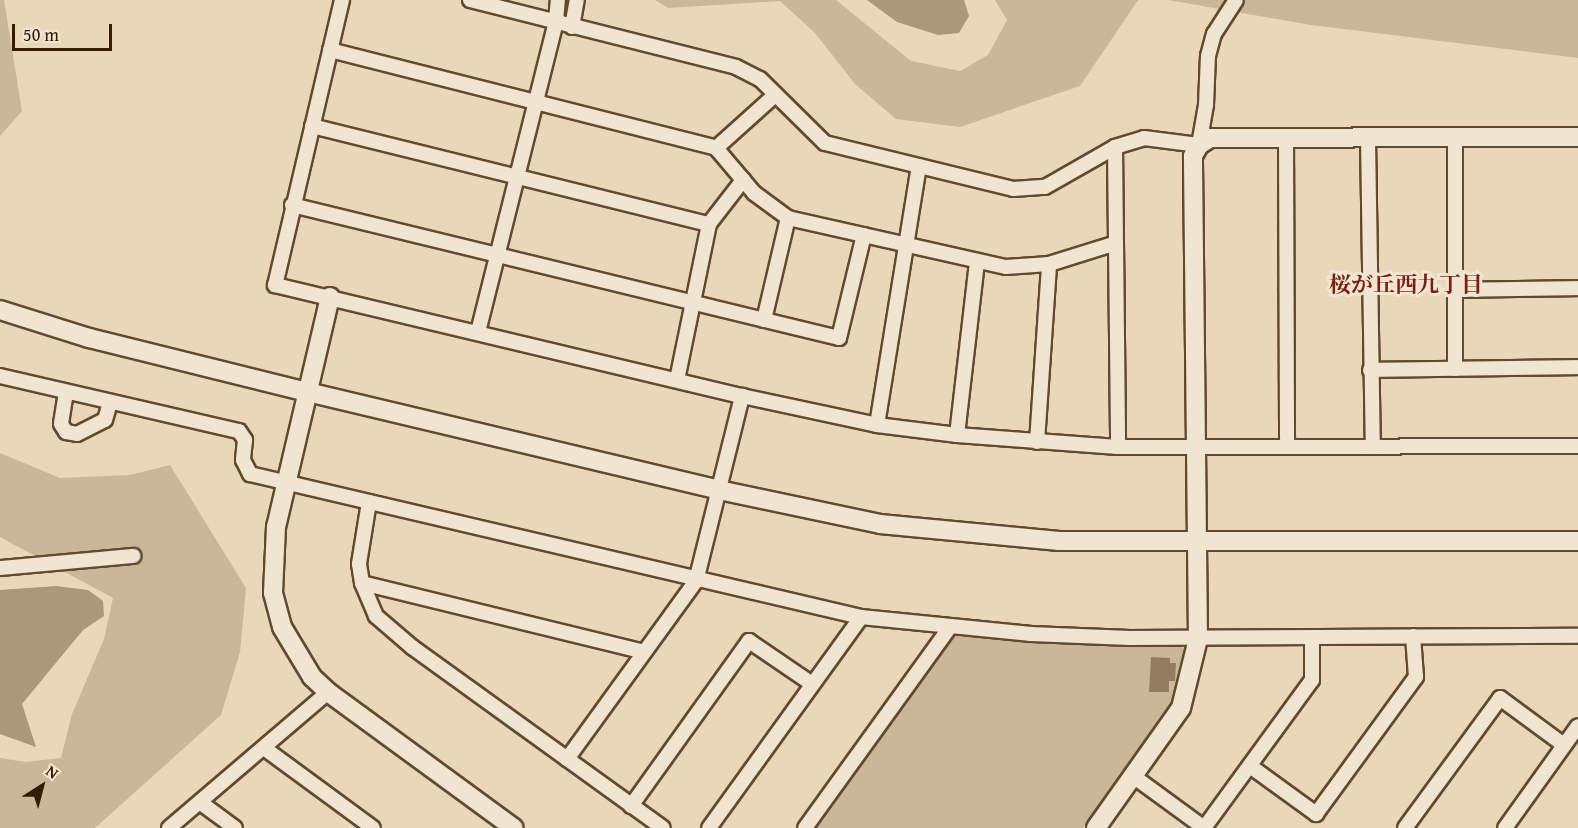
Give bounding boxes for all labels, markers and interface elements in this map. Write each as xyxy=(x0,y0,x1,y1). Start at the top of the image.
scale bar xyxy=(15,12,116,50)
text: 50 m xyxy=(23,21,59,48)
district label: 桜が丘西九丁目 xyxy=(1329,272,1483,298)
north arrow xyxy=(12,756,72,816)
text: N xyxy=(41,759,64,784)

